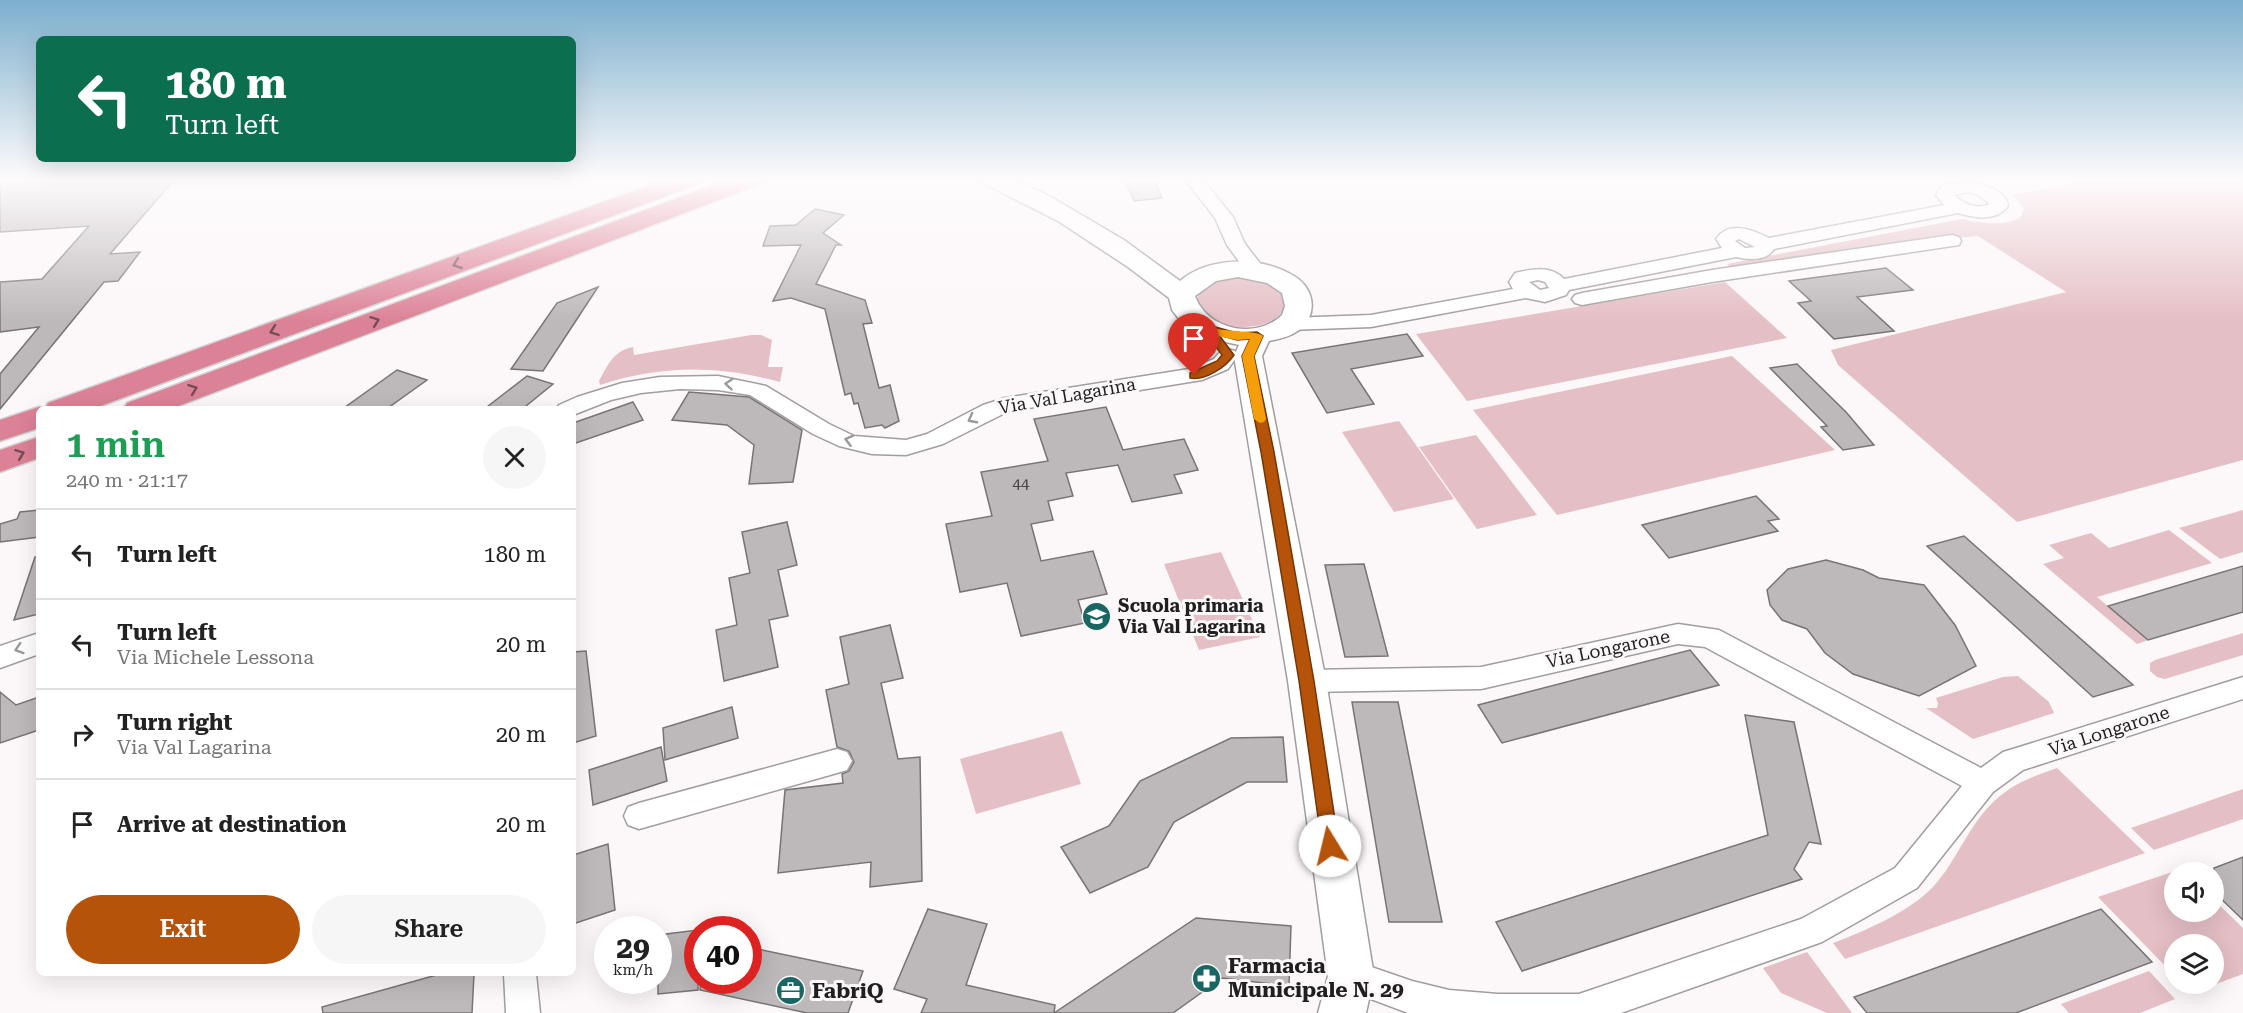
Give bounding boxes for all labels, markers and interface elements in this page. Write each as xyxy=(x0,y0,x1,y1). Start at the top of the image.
text: 180 m xyxy=(165,59,287,108)
icon: left xyxy=(66,60,144,138)
text: Turn left xyxy=(165,109,279,141)
one-way arrow xyxy=(453,256,463,269)
pin xyxy=(1168,313,1219,375)
one-way arrow xyxy=(369,315,380,328)
icon: arrive xyxy=(1177,322,1210,355)
one-way arrow xyxy=(270,323,280,336)
street label: Via Val Lagarina xyxy=(997,373,1138,418)
one-way arrow xyxy=(724,378,733,391)
one-way arrow xyxy=(186,384,197,396)
one-way arrow xyxy=(967,412,978,423)
text: 1 min xyxy=(66,424,165,466)
button: close xyxy=(483,426,546,489)
one-way arrow xyxy=(844,435,854,448)
one-way arrow xyxy=(13,449,24,461)
text: 240 m · 21:17 xyxy=(66,468,188,492)
house number: 44 xyxy=(1013,475,1030,493)
icon: left xyxy=(66,538,99,571)
text: Turn left xyxy=(117,542,217,567)
text: 180 m xyxy=(483,542,546,567)
place label: Scuola primaria Via Val Lagarina xyxy=(1118,595,1266,637)
school or university icon: Scuola primaria Via Val Lagarina xyxy=(1081,600,1113,632)
text: Turn left xyxy=(117,620,217,645)
street label: Via Longarone xyxy=(1544,625,1672,672)
icon: left xyxy=(66,628,99,661)
text: 20 m xyxy=(496,632,546,657)
one-way arrow xyxy=(14,642,25,655)
text: Via Michele Lessona xyxy=(117,645,314,669)
street label: Via Longarone xyxy=(2046,701,2172,760)
text: Turn right xyxy=(117,710,232,735)
icon: right xyxy=(66,718,99,751)
text: 20 m xyxy=(496,722,546,747)
text: Via Val Lagarina xyxy=(117,735,272,759)
icon: arrive xyxy=(66,808,99,841)
text: Arrive at destination xyxy=(117,812,346,837)
text: 20 m xyxy=(496,812,546,837)
position arrow xyxy=(1298,814,1362,878)
map controls xyxy=(2164,862,2224,994)
button: sound xyxy=(2164,862,2224,922)
button: Exit xyxy=(66,895,300,964)
button: Share xyxy=(312,895,546,964)
speed limit sign: 40 xyxy=(684,916,762,994)
text: 29 xyxy=(616,930,650,965)
button: layers xyxy=(2164,934,2224,994)
place label: Farmacia Municipale N. 29 xyxy=(1228,954,1404,1002)
text: km/h xyxy=(613,961,653,979)
pharmacy icon: Farmacia Municipale N. 29 xyxy=(1191,962,1223,994)
office icon: FabriQ xyxy=(775,975,807,1007)
place label: FabriQ xyxy=(812,979,884,1003)

